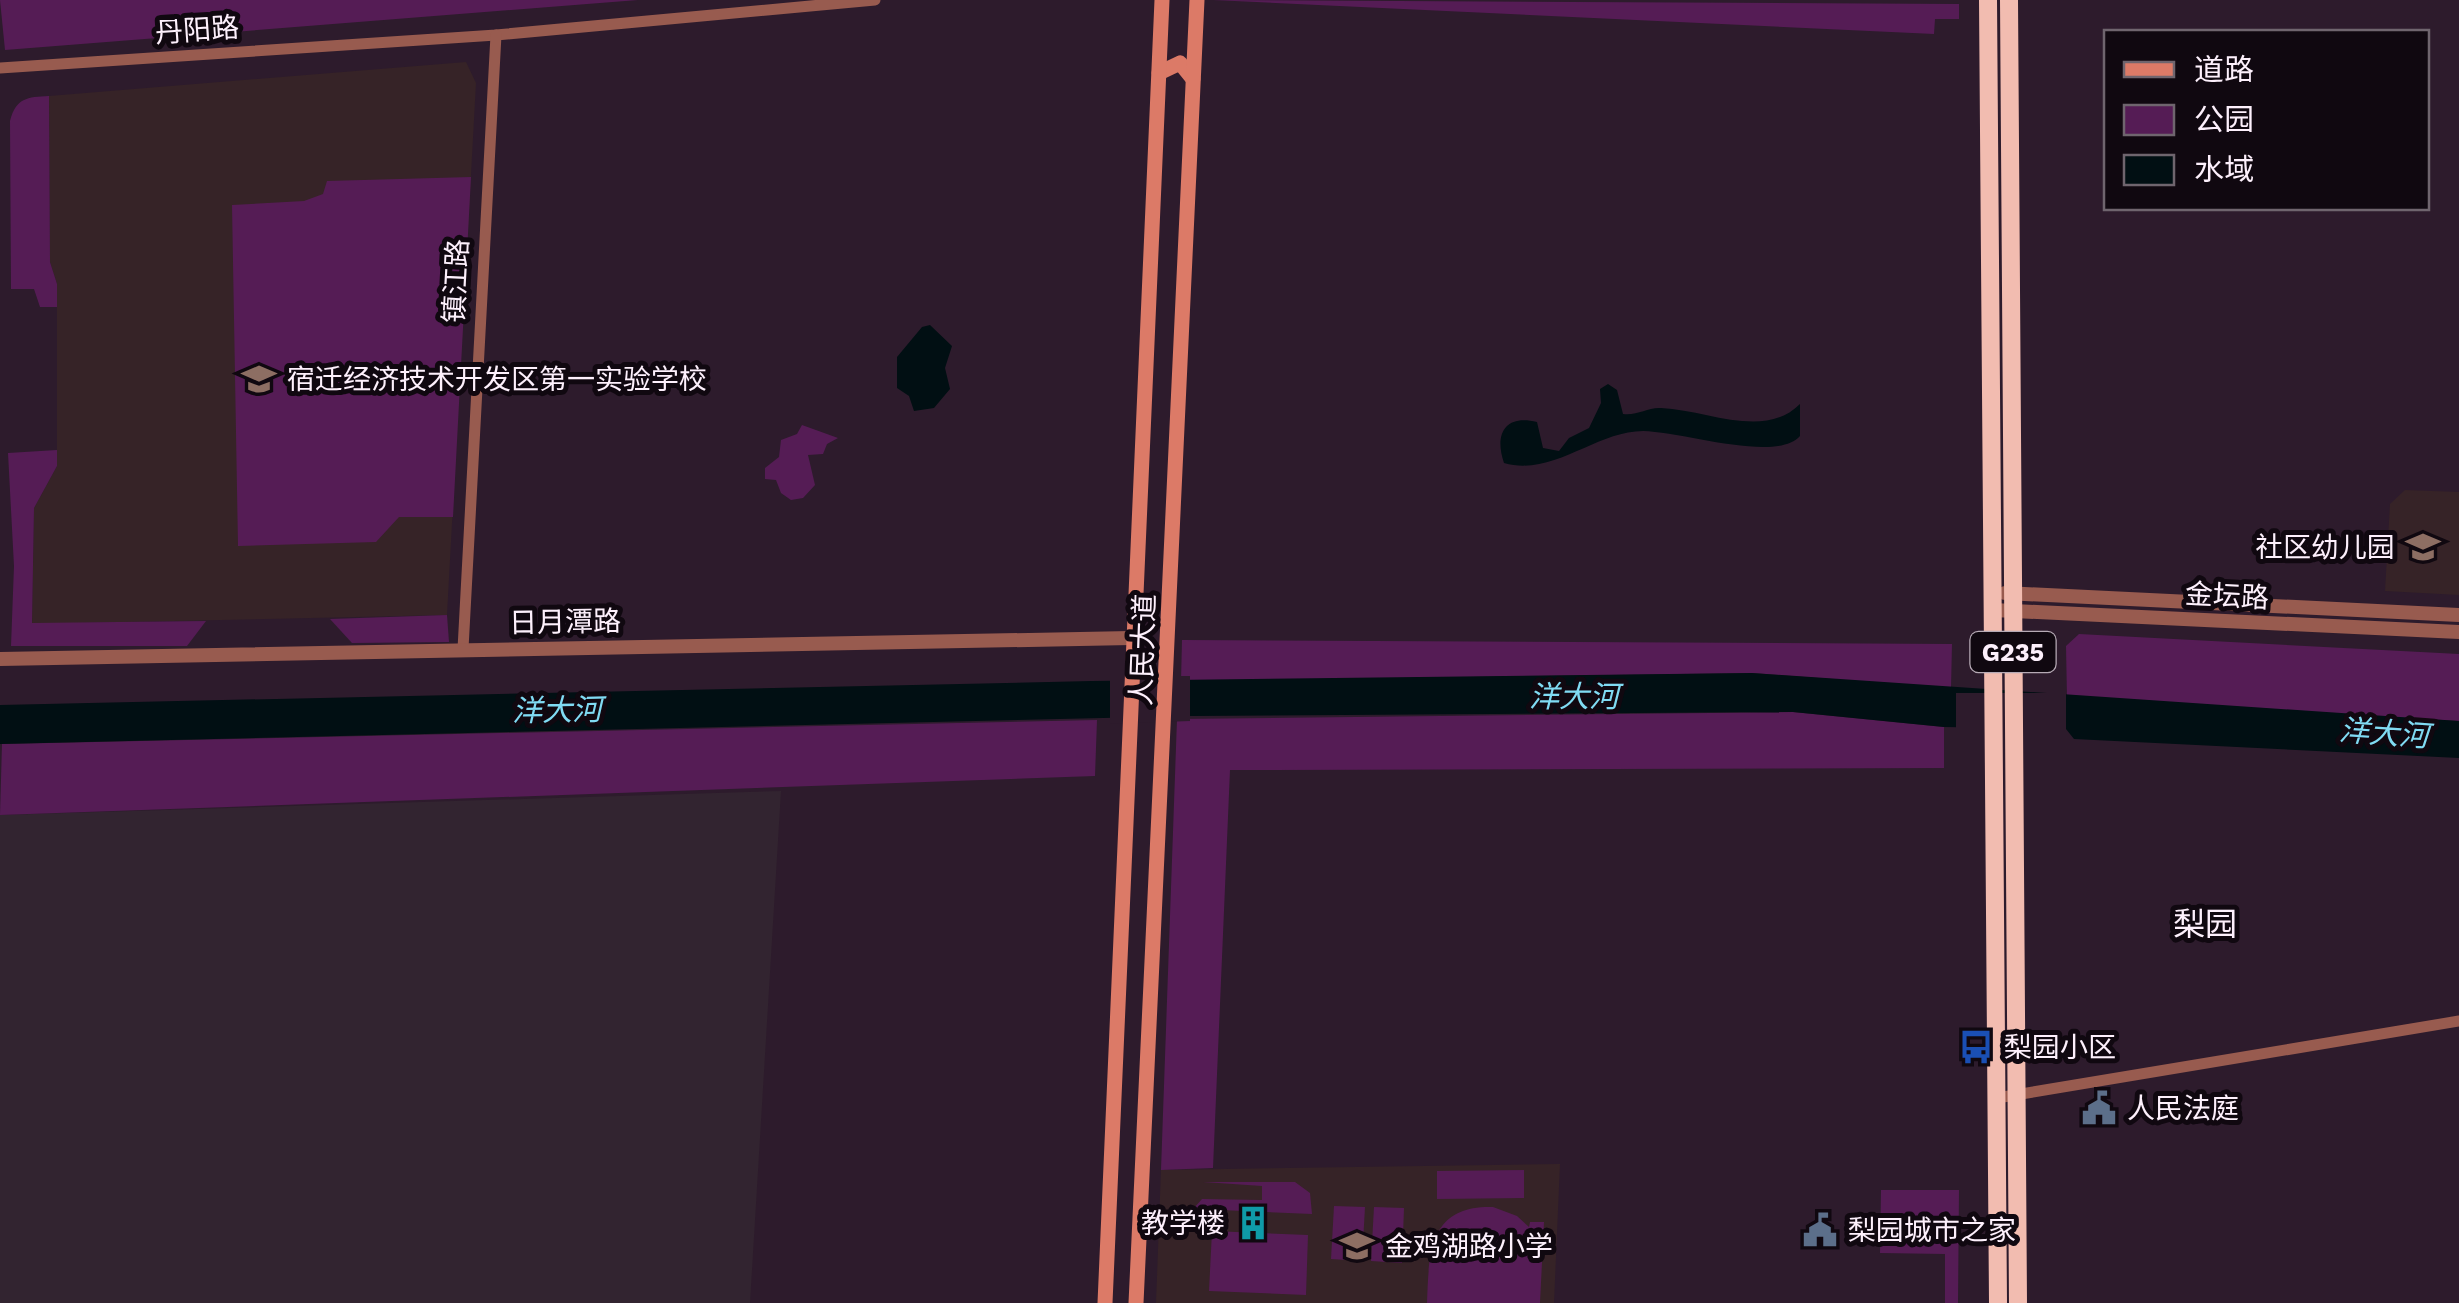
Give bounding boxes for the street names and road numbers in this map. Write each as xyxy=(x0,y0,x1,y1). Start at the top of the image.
street label: 丹阳路 xyxy=(154,11,240,49)
street label: 镇江路 xyxy=(437,238,475,324)
street label: 金坛路 xyxy=(2184,577,2270,615)
street label: 人民大道 xyxy=(1125,593,1161,707)
street label: 日月潭路 xyxy=(509,605,621,639)
road number: G235 xyxy=(1970,632,2056,672)

